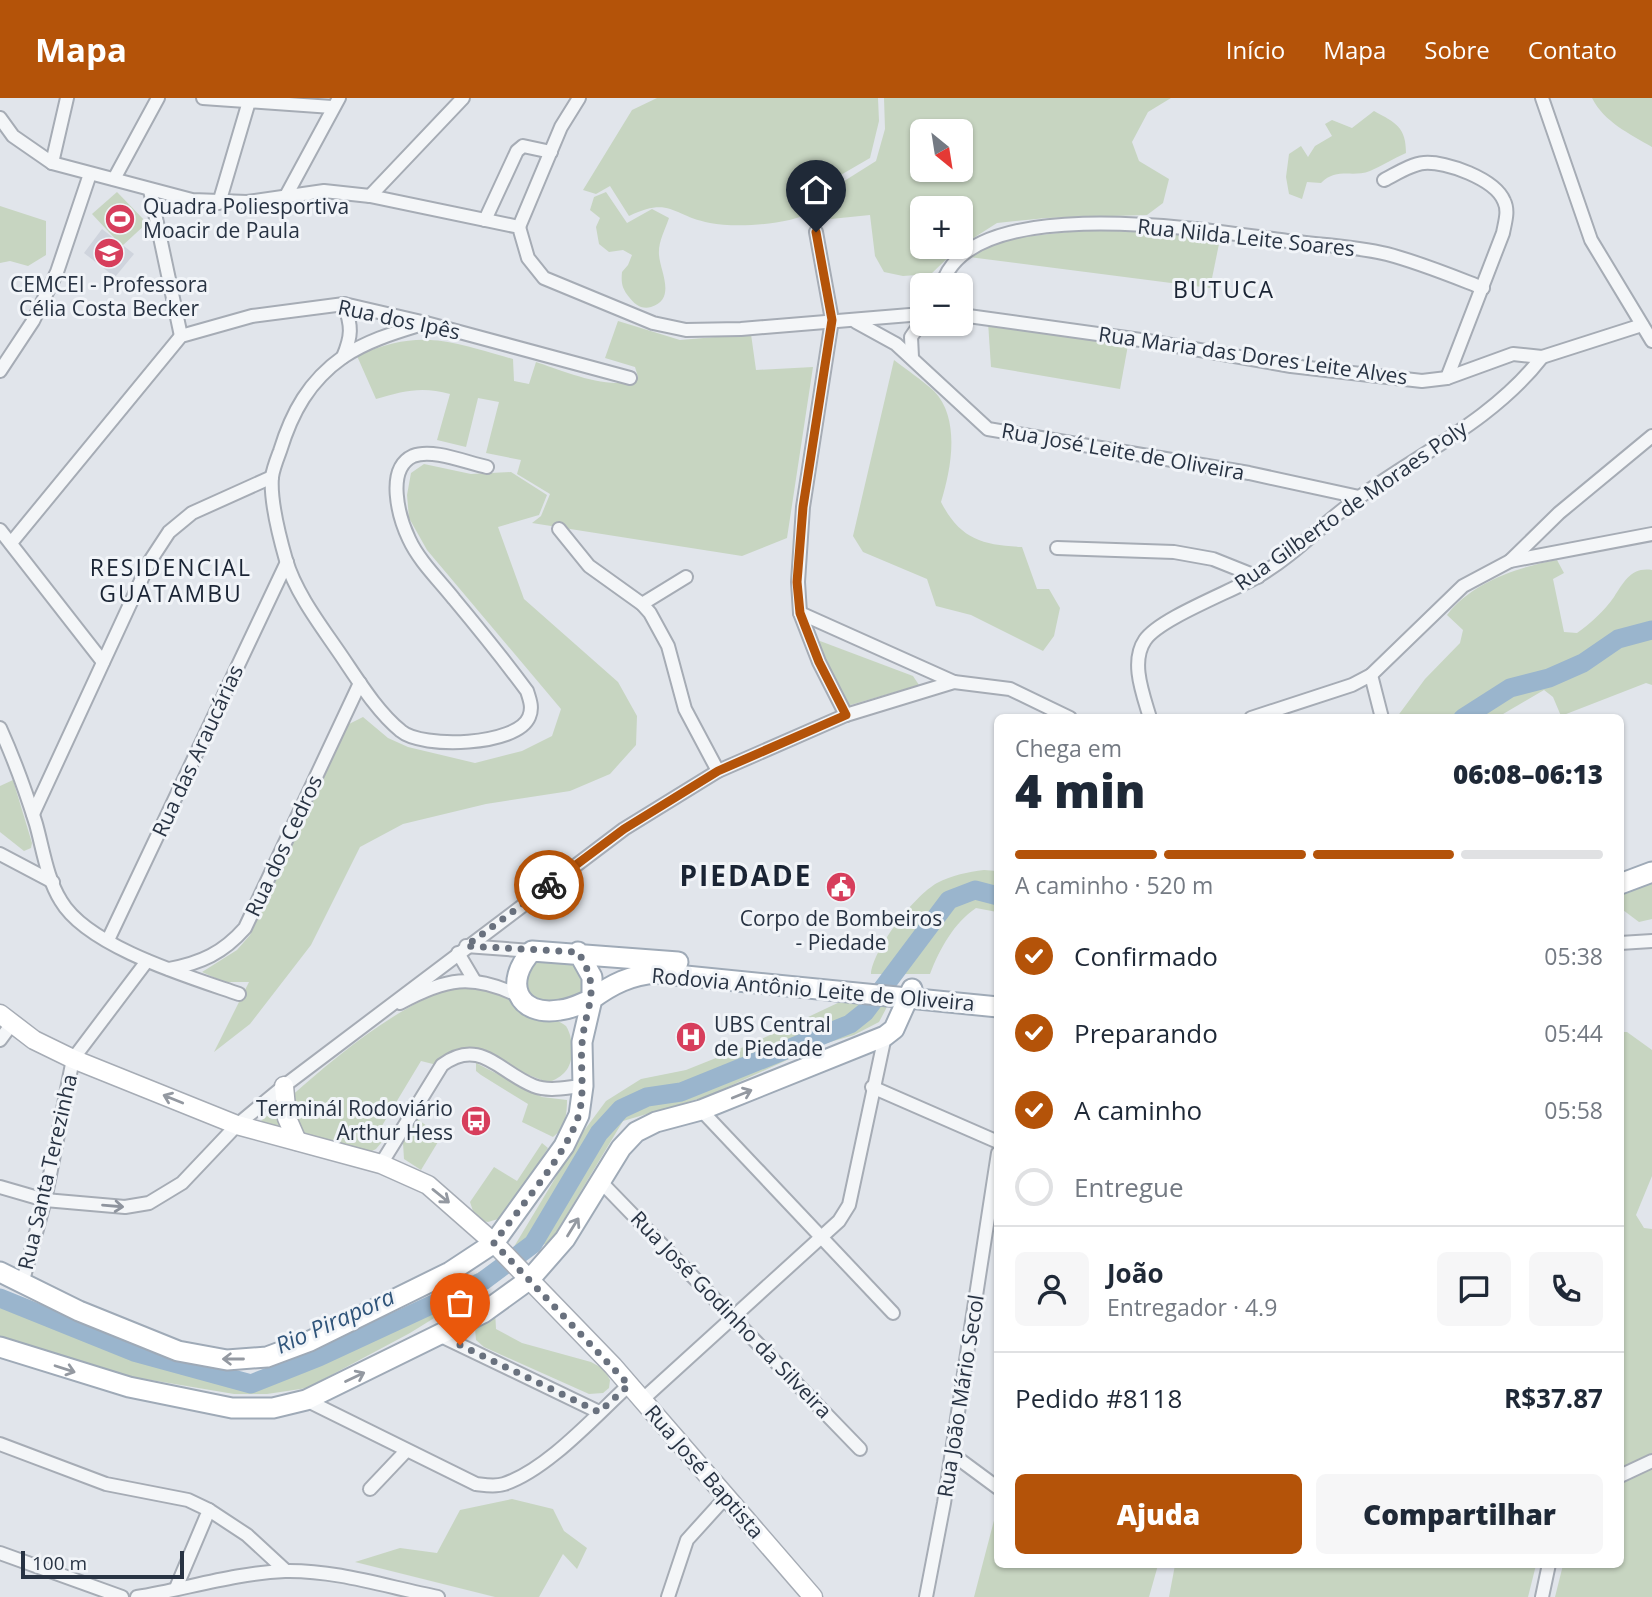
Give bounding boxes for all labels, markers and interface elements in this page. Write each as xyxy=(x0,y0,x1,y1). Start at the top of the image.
text: Mapa xyxy=(35,27,127,72)
text: Início xyxy=(1226,33,1285,66)
text: Mapa xyxy=(1323,33,1386,66)
text: Sobre xyxy=(1424,33,1490,66)
text: Contato xyxy=(1528,33,1617,66)
north arrow xyxy=(910,119,973,182)
map controls xyxy=(910,119,973,336)
pin xyxy=(786,160,846,232)
icon: home xyxy=(797,171,835,209)
place label: Quadra Poliesportiva Moacir de Paula xyxy=(143,192,349,244)
button: + xyxy=(910,196,973,259)
sports icon: Quadra Poliesportiva Moacir de Paula xyxy=(103,202,137,236)
street label: Rua Nilda Leite Soares xyxy=(1136,212,1356,262)
school or university icon: CEMCEI - Professora Célia Costa Becker xyxy=(92,236,126,270)
place label: CEMCEI - Professora Célia Costa Becker xyxy=(10,270,208,322)
button: − xyxy=(910,273,973,336)
district label: BUTUCA xyxy=(1173,273,1275,305)
street label: Rua dos Ipês xyxy=(335,292,463,346)
street label: Rua Maria das Dores Leite Alves xyxy=(1097,319,1410,391)
street label: Rua Gilberto de Moraes Poly xyxy=(1229,414,1473,596)
street label: Rua José Leite de Oliveira xyxy=(1000,416,1247,486)
district label: RESIDENCIAL GUATAMBU xyxy=(90,551,252,609)
street label: Rua das Araucárias xyxy=(145,660,249,841)
text: Chega em xyxy=(1015,732,1122,764)
text: 06:08–06:13 xyxy=(1453,756,1603,792)
text: 4 min xyxy=(1015,759,1146,821)
street label: Rua dos Cedros xyxy=(238,770,328,921)
courier xyxy=(514,850,584,920)
district label: PIEDADE xyxy=(680,856,813,894)
icon: bike xyxy=(530,866,568,904)
text: A caminho · 520 m xyxy=(1015,869,1213,901)
public building icon: Corpo de Bombeiros - Piedade xyxy=(824,870,858,904)
place label: Corpo de Bombeiros - Piedade xyxy=(740,904,942,956)
icon: check xyxy=(1015,937,1053,975)
text: Confirmado xyxy=(1074,938,1218,974)
text: 05:38 xyxy=(1544,940,1603,972)
street label: Rodovia Antônio Leite de Oliveira xyxy=(650,961,976,1017)
place label: UBS Central de Piedade xyxy=(714,1010,831,1062)
icon: check xyxy=(1015,1014,1053,1052)
text: Preparando xyxy=(1074,1015,1218,1051)
text: 05:44 xyxy=(1544,1017,1603,1049)
hospital icon: UBS Central de Piedade xyxy=(674,1020,708,1054)
street label: Rua Santa Terezinha xyxy=(11,1071,83,1272)
one-way arrow xyxy=(731,1086,753,1099)
one-way arrow xyxy=(163,1091,185,1104)
icon: check xyxy=(1015,1091,1053,1129)
text: A caminho xyxy=(1074,1092,1202,1128)
place label: Terminál Rodoviário Arthur Hess xyxy=(256,1094,453,1146)
text: 05:58 xyxy=(1544,1094,1603,1126)
bus stop icon: Terminál Rodoviário Arthur Hess xyxy=(459,1104,493,1138)
text: Entregue xyxy=(1074,1169,1184,1205)
one-way arrow xyxy=(431,1188,449,1203)
one-way arrow xyxy=(101,1200,124,1213)
street label: Rua José Godinho da Silveira xyxy=(625,1204,838,1424)
one-way arrow xyxy=(566,1217,580,1237)
button: person xyxy=(1015,1252,1089,1326)
button: chat xyxy=(1437,1252,1511,1326)
button: phone xyxy=(1529,1252,1603,1326)
text: João xyxy=(1107,1255,1164,1291)
pin xyxy=(430,1273,490,1345)
water label: Rio Pirapora xyxy=(270,1280,399,1361)
icon: bag xyxy=(441,1284,479,1322)
text: Entregador · 4.9 xyxy=(1107,1291,1277,1323)
street label: Rua João Mário Secol xyxy=(930,1293,990,1499)
one-way arrow xyxy=(222,1352,245,1366)
one-way arrow xyxy=(53,1363,75,1376)
one-way arrow xyxy=(344,1370,365,1384)
text: Pedido #8118 xyxy=(1015,1380,1182,1416)
text: R$37.87 xyxy=(1504,1380,1603,1416)
street label: Rua José Baptista xyxy=(639,1399,771,1544)
button: Ajuda xyxy=(1015,1474,1302,1554)
button: Compartilhar xyxy=(1316,1474,1603,1554)
scale bar xyxy=(21,1548,184,1580)
text: 100 m xyxy=(32,1550,87,1576)

